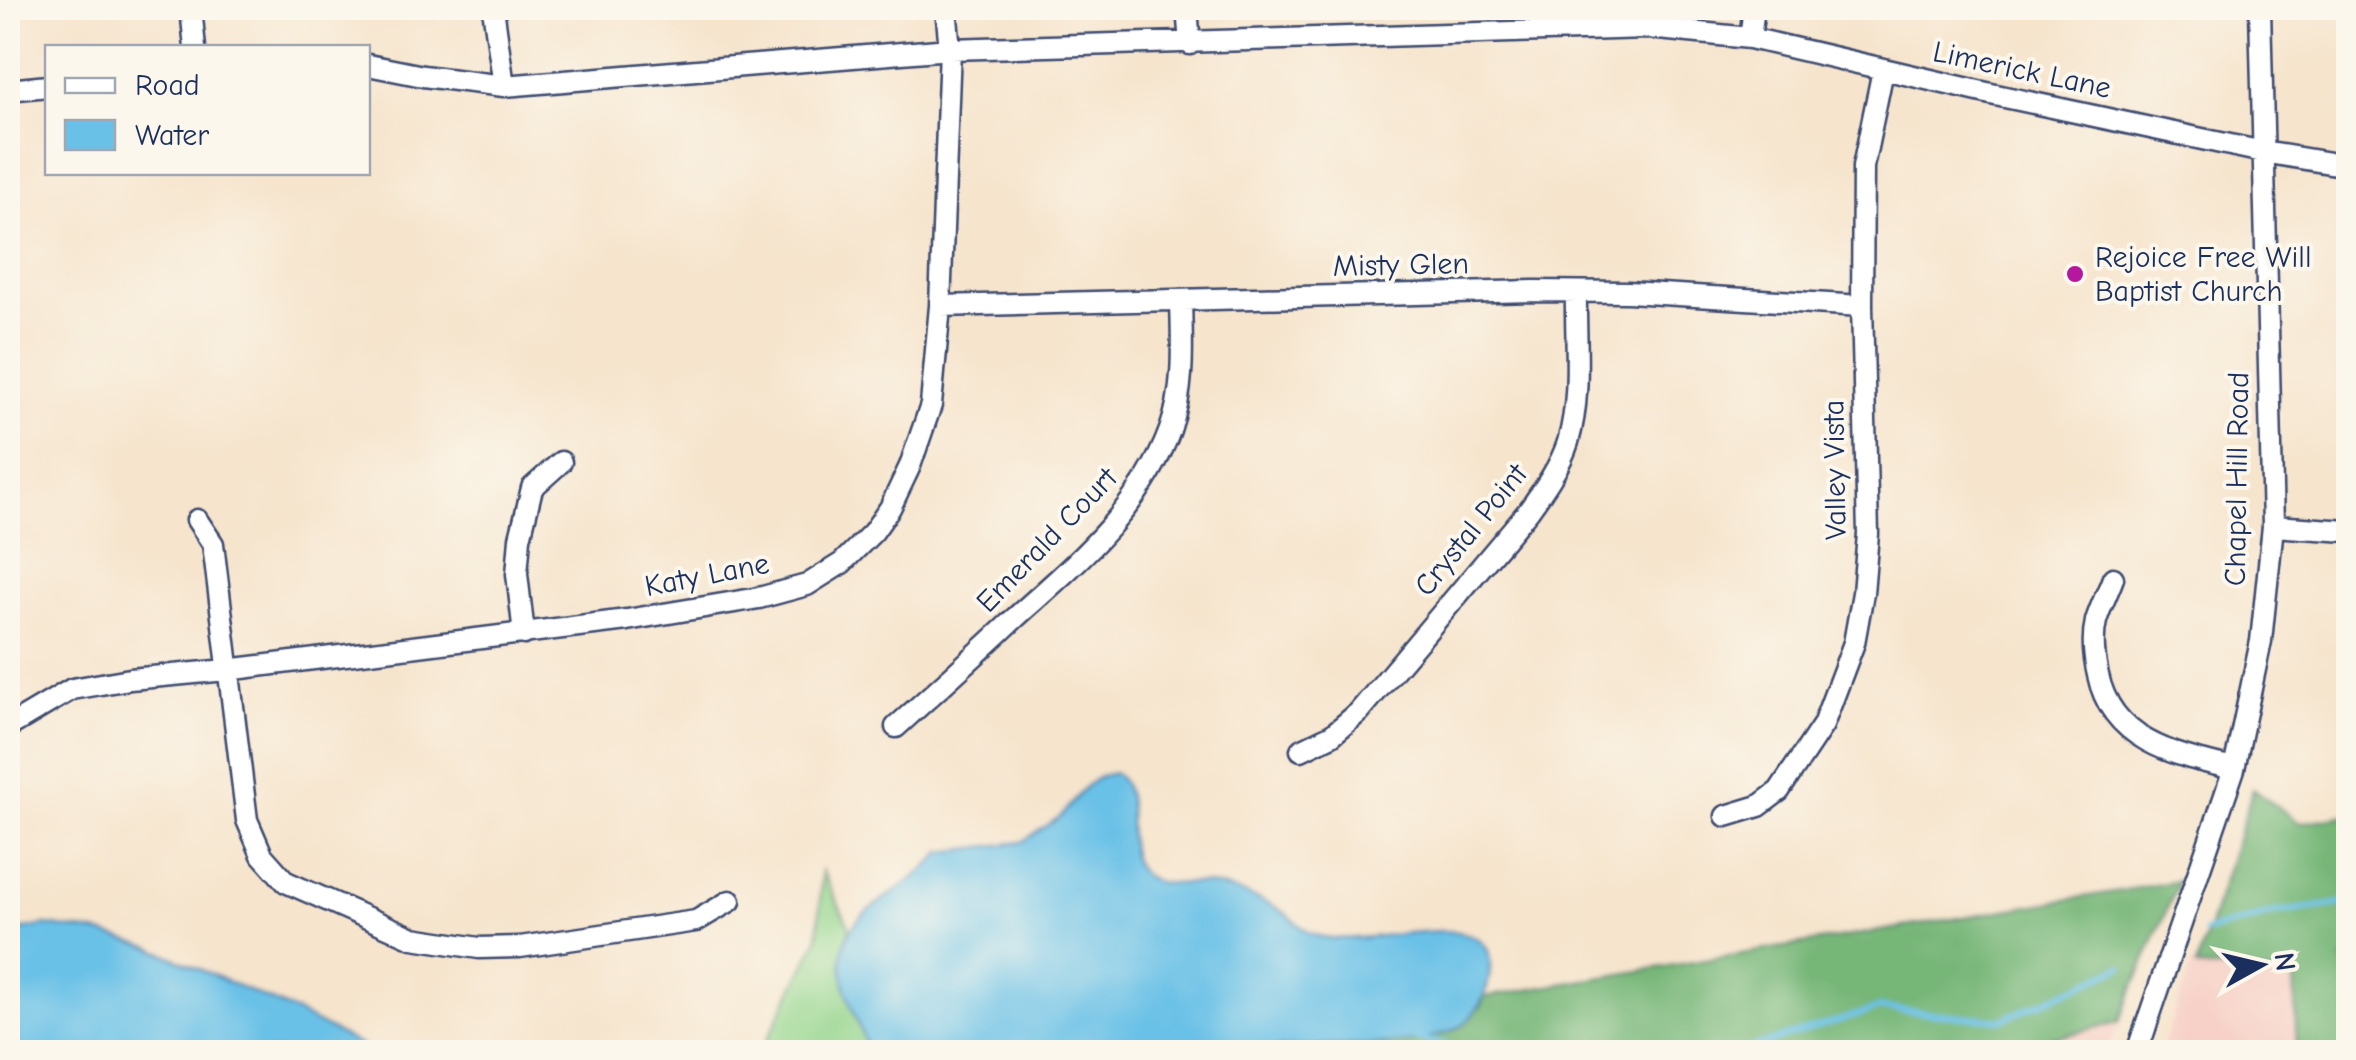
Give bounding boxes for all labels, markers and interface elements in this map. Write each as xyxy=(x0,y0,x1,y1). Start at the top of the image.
street label: Limerick Lane xyxy=(1930,34,2114,106)
legend xyxy=(45,45,370,175)
text: Road xyxy=(135,68,200,103)
text: Water xyxy=(135,118,209,153)
place label: Rejoice Free Will Baptist Church xyxy=(2095,240,2312,309)
street label: Misty Glen xyxy=(1333,246,1469,284)
marker: Rejoice Free Will Baptist Church xyxy=(2064,263,2086,285)
street label: Chapel Hill Road xyxy=(2218,372,2256,586)
street label: Valley Vista xyxy=(1816,400,1854,540)
street label: Crystal Point xyxy=(1407,456,1536,603)
street label: Emerald Court xyxy=(969,459,1126,620)
street label: Katy Lane xyxy=(642,546,772,604)
north arrow xyxy=(2211,915,2311,1015)
text: N xyxy=(2268,950,2302,973)

